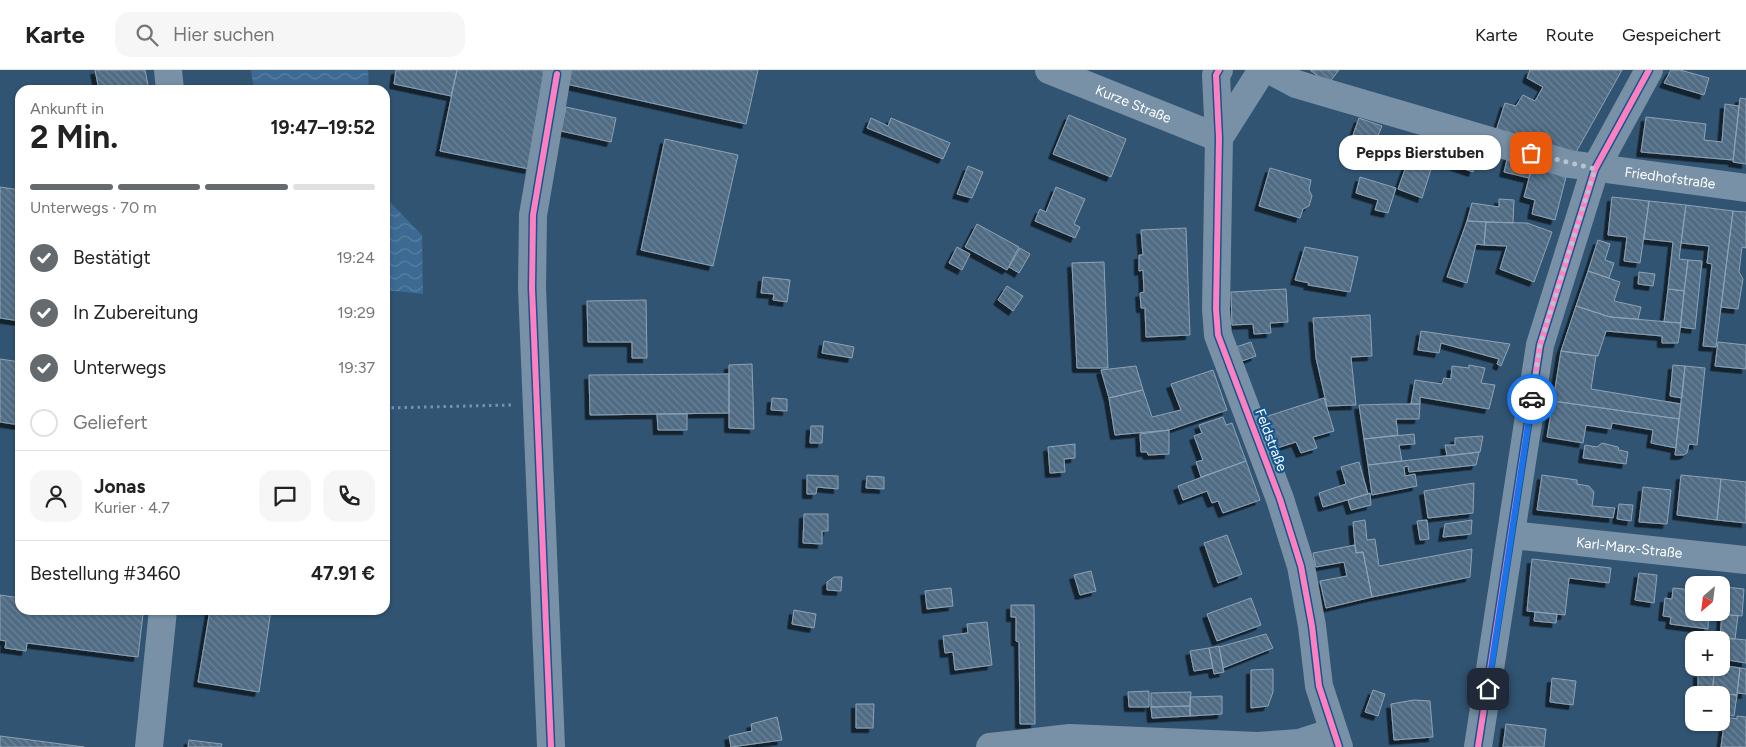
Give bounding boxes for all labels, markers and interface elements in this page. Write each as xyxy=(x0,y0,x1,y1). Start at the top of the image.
search box xyxy=(115,12,465,57)
text: Karte xyxy=(25,20,85,49)
icon: search xyxy=(133,21,161,49)
text: Hier suchen xyxy=(173,23,274,46)
text: Karte xyxy=(1475,24,1518,46)
text: Route xyxy=(1546,24,1594,46)
text: Gespeichert xyxy=(1622,24,1721,46)
street label: Kurze Straße xyxy=(1093,81,1174,127)
text: Ankunft in xyxy=(30,99,104,118)
text: 19:47–19:52 xyxy=(270,116,375,139)
text: 2 Min. xyxy=(30,118,118,156)
pin xyxy=(1510,132,1552,174)
callout: Pepps Bierstuben xyxy=(1338,136,1501,170)
icon: bag xyxy=(1517,139,1545,167)
text: Pepps Bierstuben xyxy=(1356,143,1484,162)
street label: Friedhofstraße xyxy=(1623,163,1717,192)
text: Unterwegs · 70 m xyxy=(30,198,157,217)
icon: check xyxy=(30,244,58,272)
text: Bestätigt xyxy=(73,246,151,269)
text: 19:24 xyxy=(336,248,375,267)
icon: check xyxy=(30,299,58,327)
text: In Zubereitung xyxy=(73,301,198,324)
text: 19:29 xyxy=(337,303,375,322)
icon: check xyxy=(30,354,58,382)
text: Unterwegs xyxy=(73,356,166,379)
text: 19:37 xyxy=(338,358,375,377)
courier xyxy=(1507,374,1557,424)
icon: car xyxy=(1518,385,1546,413)
street label: Feldstraße xyxy=(1251,406,1291,474)
text: Geliefert xyxy=(73,411,148,434)
button: person xyxy=(30,470,82,522)
button: chat xyxy=(259,470,311,522)
button: phone xyxy=(323,470,375,522)
text: Jonas xyxy=(94,475,145,498)
text: Kurier · 4.7 xyxy=(94,498,170,517)
street label: Karl-Marx-Straße xyxy=(1575,533,1684,562)
text: Bestellung #3460 xyxy=(30,562,181,585)
text: 47.91 € xyxy=(311,562,375,585)
north arrow xyxy=(1685,576,1730,621)
map controls xyxy=(1685,576,1730,731)
button: + xyxy=(1685,631,1730,676)
pin xyxy=(1467,668,1509,710)
icon: home xyxy=(1474,675,1502,703)
button: − xyxy=(1685,686,1730,731)

